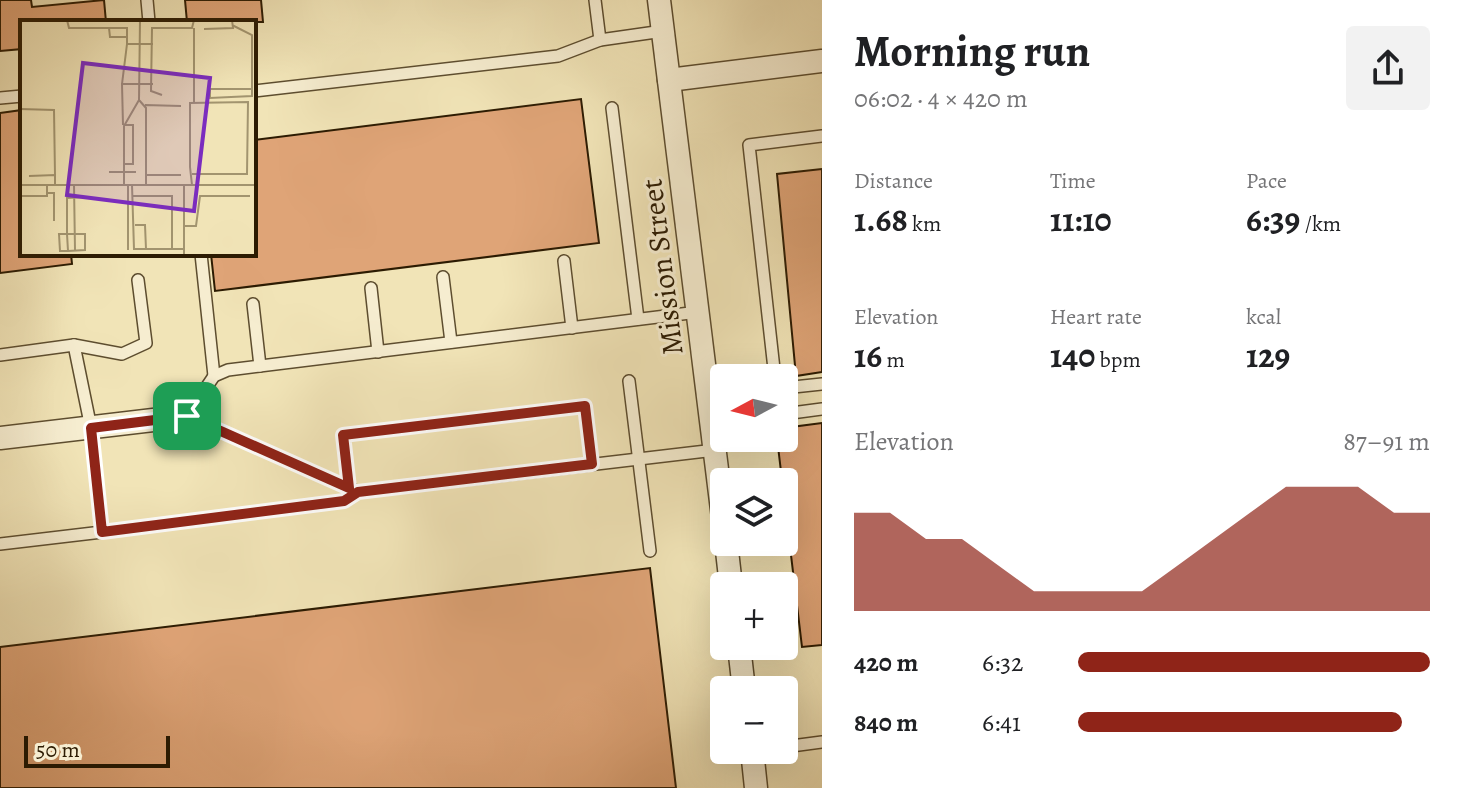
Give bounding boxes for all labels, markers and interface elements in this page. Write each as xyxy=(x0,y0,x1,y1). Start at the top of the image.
inset map xyxy=(20,20,256,256)
text: Morning run xyxy=(854,21,1090,81)
button: share xyxy=(1346,26,1430,110)
text: 06:02 · 4 × 420 m xyxy=(854,81,1028,116)
text: Distance xyxy=(854,166,933,196)
text: Time xyxy=(1050,166,1096,196)
text: Pace xyxy=(1246,166,1287,196)
street label: Mission Street xyxy=(631,177,693,357)
text: 1.68 xyxy=(854,196,908,243)
text: 11:10 xyxy=(1050,196,1112,243)
text: 6:39 xyxy=(1246,196,1300,243)
text: km xyxy=(908,209,941,239)
text: /km xyxy=(1300,209,1341,239)
text: Elevation xyxy=(854,302,938,332)
text: Heart rate xyxy=(1050,302,1142,332)
text: kcal xyxy=(1246,302,1281,332)
text: 16 xyxy=(854,332,882,379)
text: 140 xyxy=(1050,332,1095,379)
text: 129 xyxy=(1246,332,1290,379)
text: m xyxy=(882,345,905,375)
text: bpm xyxy=(1095,345,1141,375)
north arrow xyxy=(710,364,798,452)
map controls xyxy=(710,364,798,764)
pin xyxy=(153,382,221,450)
icon: arrive xyxy=(165,394,209,438)
text: Elevation xyxy=(854,424,954,459)
text: 87–91 m xyxy=(1343,424,1430,459)
button: layers xyxy=(710,468,798,556)
button: + xyxy=(710,572,798,660)
text: 420 m xyxy=(854,645,918,680)
text: 6:32 xyxy=(982,645,1023,680)
button: − xyxy=(710,676,798,764)
text: 840 m xyxy=(854,705,918,740)
text: 6:41 xyxy=(982,705,1021,740)
scale bar xyxy=(24,732,170,768)
text: 50 m xyxy=(36,735,80,765)

